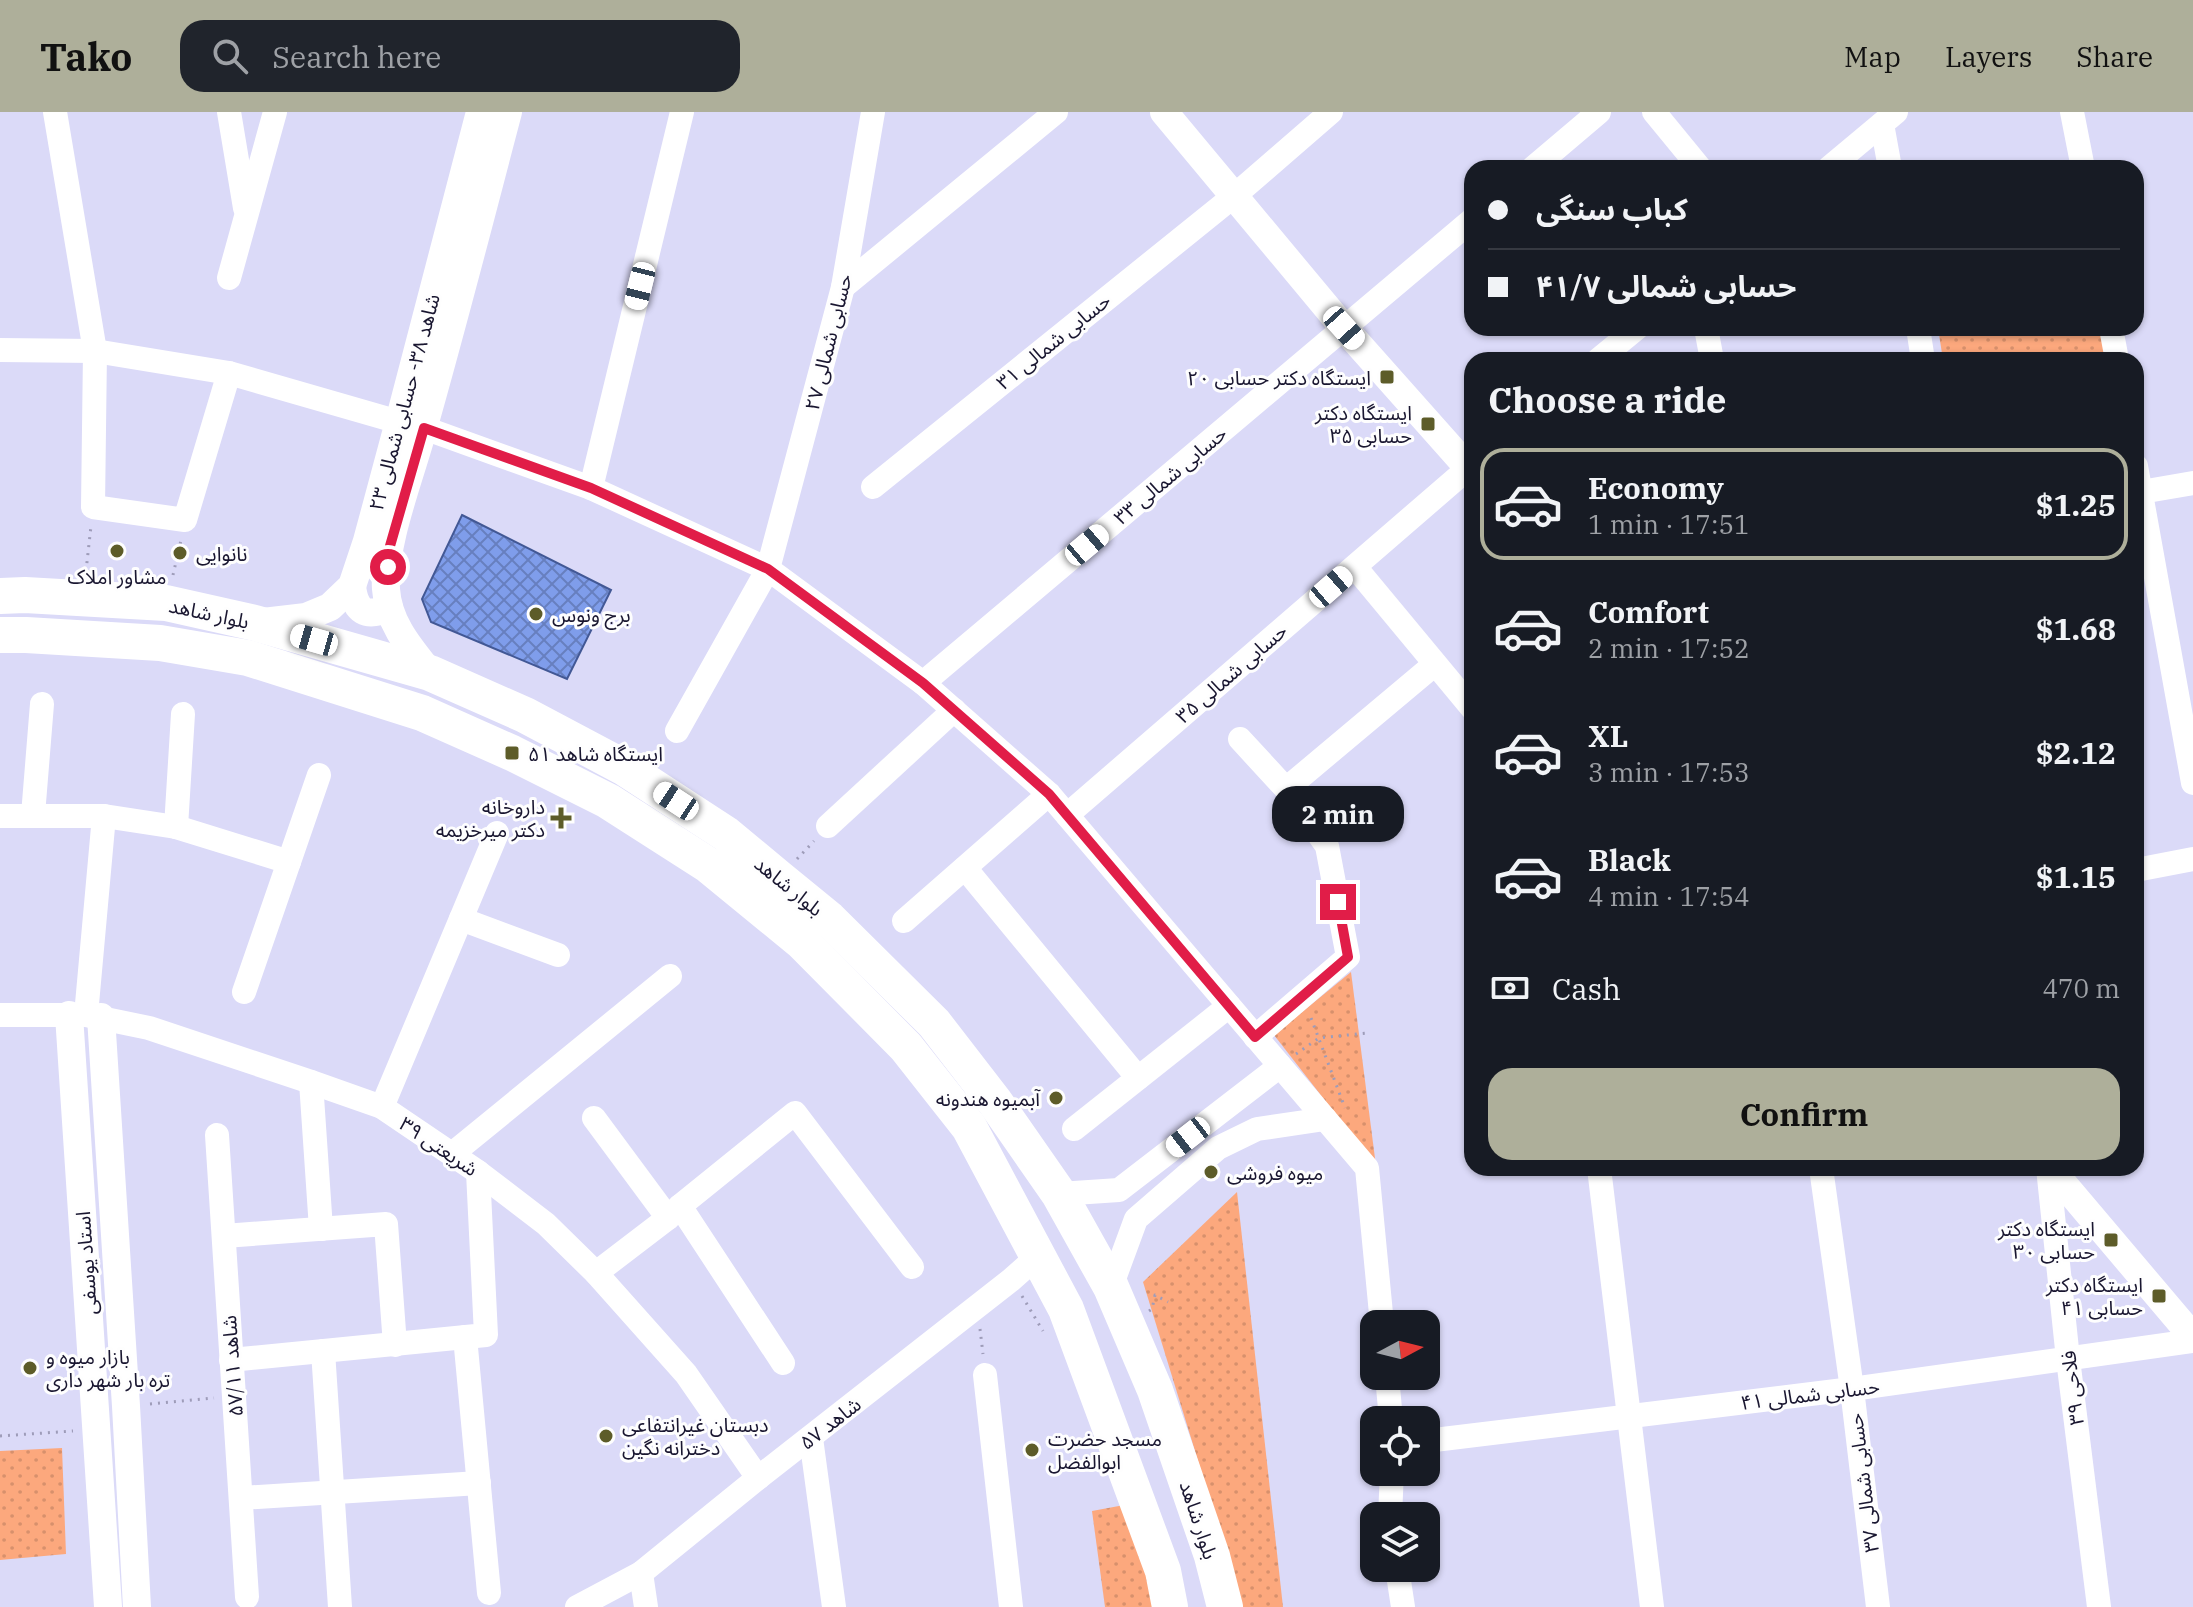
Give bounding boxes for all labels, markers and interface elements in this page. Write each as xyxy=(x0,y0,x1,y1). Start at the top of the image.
search box xyxy=(180,20,740,92)
text: Tako xyxy=(40,32,132,81)
icon: search xyxy=(208,34,252,78)
text: Search here xyxy=(272,37,441,76)
text: Map xyxy=(1844,38,1901,75)
text: Layers xyxy=(1945,38,2032,75)
text: Share xyxy=(2076,38,2153,75)
text: کباب سنگی xyxy=(1536,189,1688,228)
car xyxy=(623,260,657,312)
text: حسابی شمالی ۴۱/۷ xyxy=(1536,266,1796,305)
street label: حسابی شمالی ۲۷ xyxy=(798,271,858,413)
street label: حسابی شمالی ۳۱ xyxy=(990,287,1116,395)
street label: شاهد ۳۸- حسابی شمالی ۲۳ xyxy=(362,291,446,513)
car xyxy=(1319,302,1369,354)
place label: ایستگاه دکتر حسابی ۲۰ xyxy=(1187,364,1371,391)
marker: ایستگاه دکتر حسابی ۲۰ xyxy=(1378,368,1396,386)
text: Choose a ride xyxy=(1488,376,1727,423)
place label: ایستگاه دکتر حسابی ۳۵ xyxy=(1314,399,1412,449)
marker: ایستگاه دکتر حسابی ۳۵ xyxy=(1419,415,1437,433)
street label: حسابی شمالی ۳۳ xyxy=(1108,420,1232,530)
icon: car xyxy=(1492,468,1564,540)
text: Economy xyxy=(1588,468,1724,507)
text: $1.25 xyxy=(2036,485,2116,524)
text: 1 min · 17:51 xyxy=(1588,507,1750,541)
car xyxy=(1061,520,1113,570)
place label: نانوایی xyxy=(196,540,247,567)
marker: مشاور املاک xyxy=(108,542,126,560)
marker: نانوایی xyxy=(171,544,189,562)
route start xyxy=(370,549,406,585)
car xyxy=(1305,562,1357,612)
place label: مشاور املاک xyxy=(67,563,167,590)
street label: بلوار شاهد xyxy=(166,591,252,635)
icon: car xyxy=(1492,592,1564,664)
text: Comfort xyxy=(1588,592,1709,631)
place label: برج ونوس xyxy=(552,601,631,630)
marker: برج ونوس xyxy=(527,605,545,623)
text: $1.68 xyxy=(2036,609,2116,648)
street label: حسابی شمالی ۳۵ xyxy=(1169,617,1293,729)
car xyxy=(288,622,340,658)
text: 2 min · 17:52 xyxy=(1588,631,1750,665)
icon: car xyxy=(1492,716,1564,788)
text: XL xyxy=(1588,716,1628,755)
text: $2.12 xyxy=(2036,733,2116,772)
place label: ایستگاه شاهد ۵۱ xyxy=(528,740,663,767)
marker: ایستگاه شاهد ۵۱ xyxy=(503,744,521,762)
text: 3 min · 17:53 xyxy=(1588,755,1750,789)
car xyxy=(649,778,703,824)
callout: 2 min xyxy=(1272,786,1404,842)
place label: داروخانه دکتر میرخزیمه xyxy=(436,793,545,843)
text: 2 min xyxy=(1302,797,1374,831)
marker: داروخانه دکتر میرخزیمه xyxy=(552,809,570,827)
icon: car xyxy=(1492,840,1564,912)
text: Black xyxy=(1588,840,1671,879)
street label: بلوار شاهد xyxy=(749,850,829,922)
text: $1.15 xyxy=(2036,857,2116,896)
text: 4 min · 17:54 xyxy=(1588,879,1750,913)
route end xyxy=(1320,884,1356,920)
icon: cash xyxy=(1488,966,1532,1010)
text: Cash xyxy=(1552,969,1621,1008)
text: 470 m xyxy=(2042,971,2120,1005)
button: Confirm xyxy=(1488,1068,2120,1160)
place label: آبمیوه هندونه xyxy=(936,1085,1041,1112)
marker: آبمیوه هندونه xyxy=(1047,1089,1065,1107)
street label: شریعتی ۳۹ xyxy=(395,1110,483,1182)
car xyxy=(1162,1113,1214,1161)
place label: میوه فروشی xyxy=(1227,1159,1323,1186)
marker: میوه فروشی xyxy=(1202,1163,1220,1181)
street label: استاد یوسفی xyxy=(69,1210,103,1316)
place label: ایستگاه دکتر حسابی ۳۰ xyxy=(1997,1215,2095,1265)
marker: ایستگاه دکتر حسابی ۳۰ xyxy=(2102,1231,2120,1249)
place label: ایستگاه دکتر حسابی ۴۱ xyxy=(2045,1271,2143,1321)
marker: ایستگاه دکتر حسابی ۴۱ xyxy=(2150,1287,2168,1305)
north arrow xyxy=(1360,1310,1440,1390)
map controls xyxy=(1360,1310,1440,1582)
street label: شاهد ۵۷/۱۱ xyxy=(215,1315,249,1417)
place label: بازار میوه و تره بار شهر داری xyxy=(46,1343,170,1393)
street label: فلاحی ۳۹ xyxy=(2054,1349,2090,1427)
marker: بازار میوه و تره بار شهر داری xyxy=(21,1359,39,1377)
street label: حسابی شمالی ۴۱ xyxy=(1739,1372,1881,1416)
street label: شاهد ۵۷ xyxy=(794,1390,866,1456)
button: locate xyxy=(1360,1406,1440,1486)
place label: دبستان غیرانتفاعی دخترانه نگین xyxy=(622,1411,769,1461)
street label: حسابی شمالی ۳۷ xyxy=(1841,1412,1885,1554)
place label: مسجد حضرت ابوالفضل xyxy=(1048,1425,1162,1475)
marker: دبستان غیرانتفاعی دخترانه نگین xyxy=(597,1427,615,1445)
marker: مسجد حضرت ابوالفضل xyxy=(1023,1441,1041,1459)
street label: بلوار شاهد xyxy=(1174,1477,1224,1563)
button: layers xyxy=(1360,1502,1440,1582)

